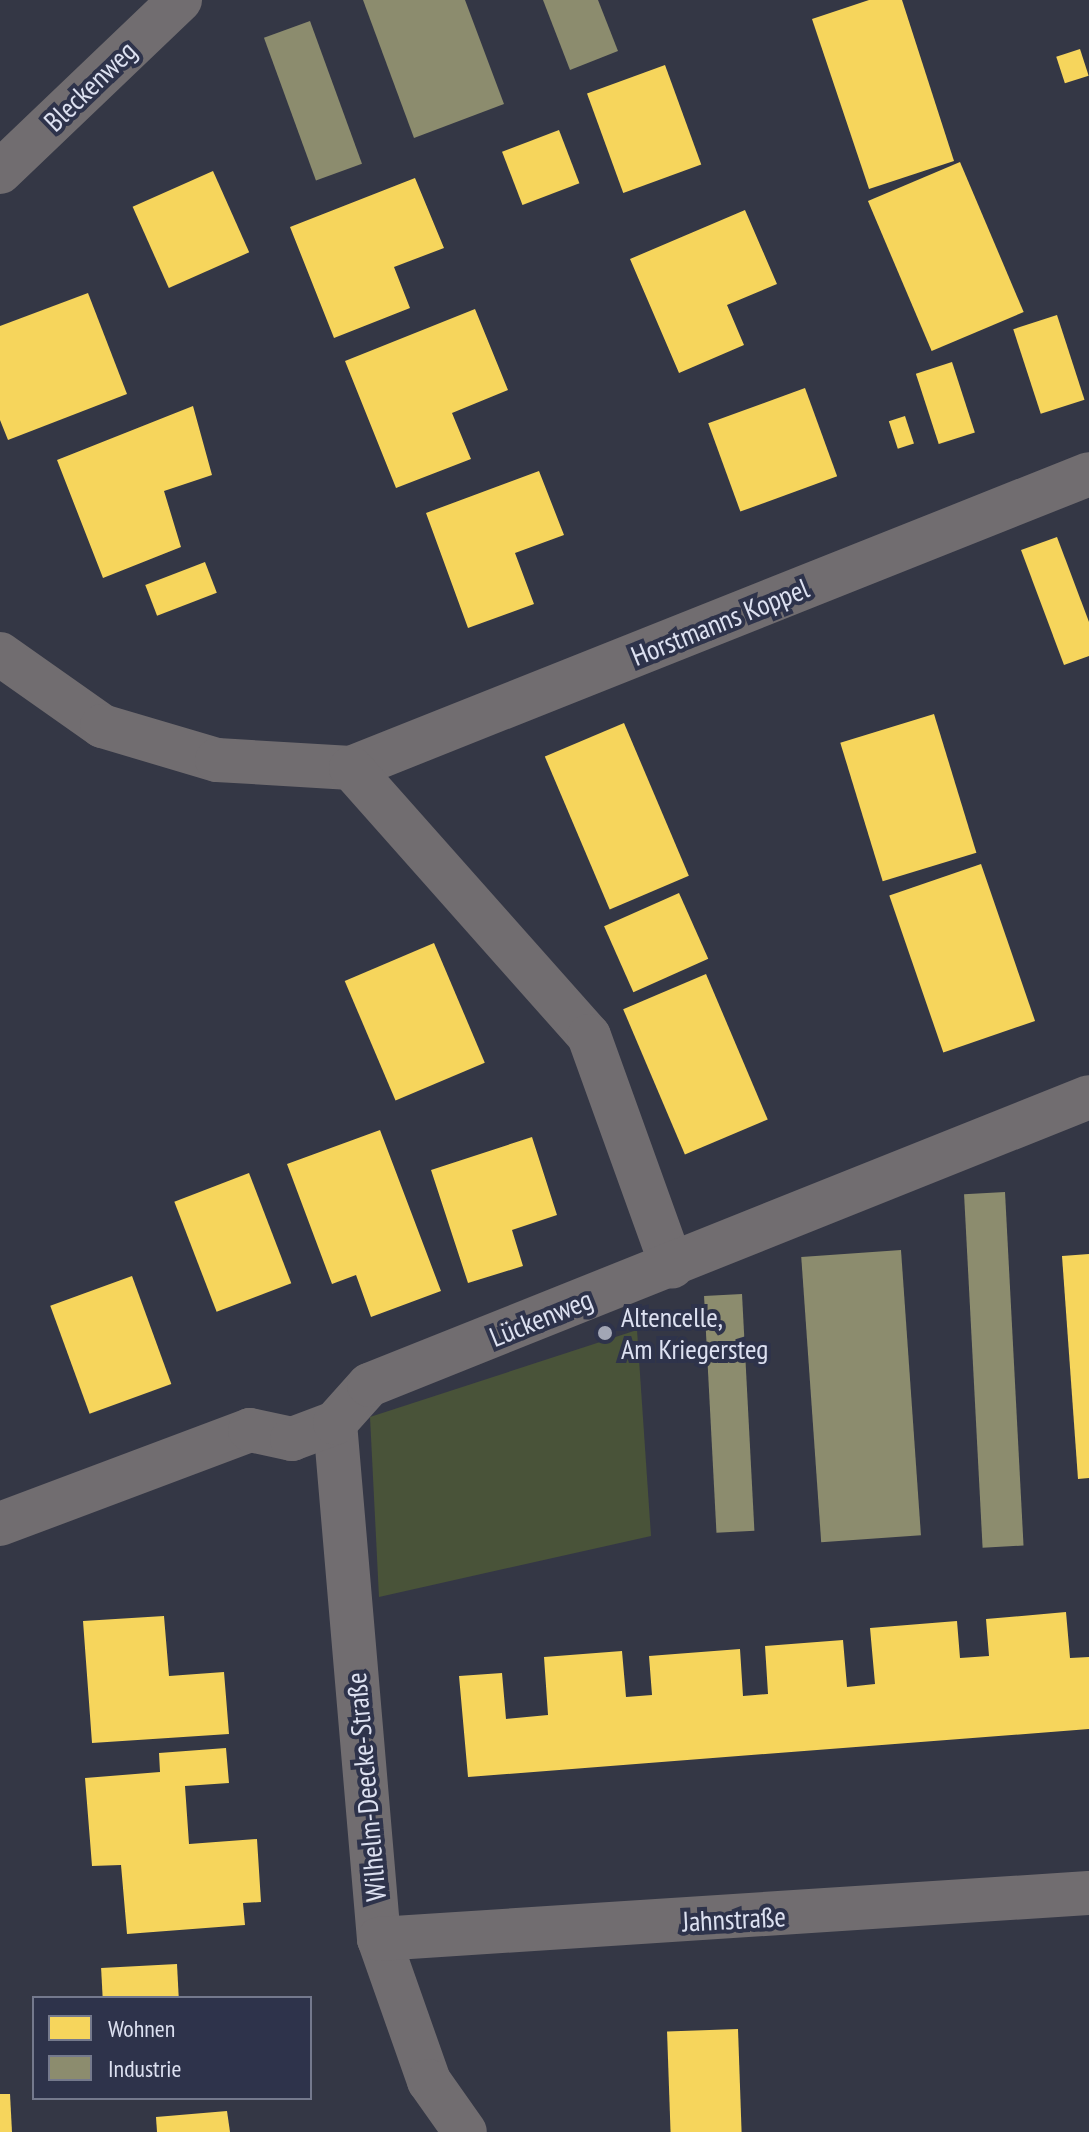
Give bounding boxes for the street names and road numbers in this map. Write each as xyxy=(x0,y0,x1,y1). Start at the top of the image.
street label: Bleckenweg xyxy=(37,34,143,138)
street label: Horstmanns Koppel xyxy=(626,571,814,673)
street label: Lückenweg xyxy=(485,1282,597,1354)
street label: Wilhelm-Deecke-Straße xyxy=(339,1671,393,1903)
street label: Jahnstraße xyxy=(681,1900,787,1938)

